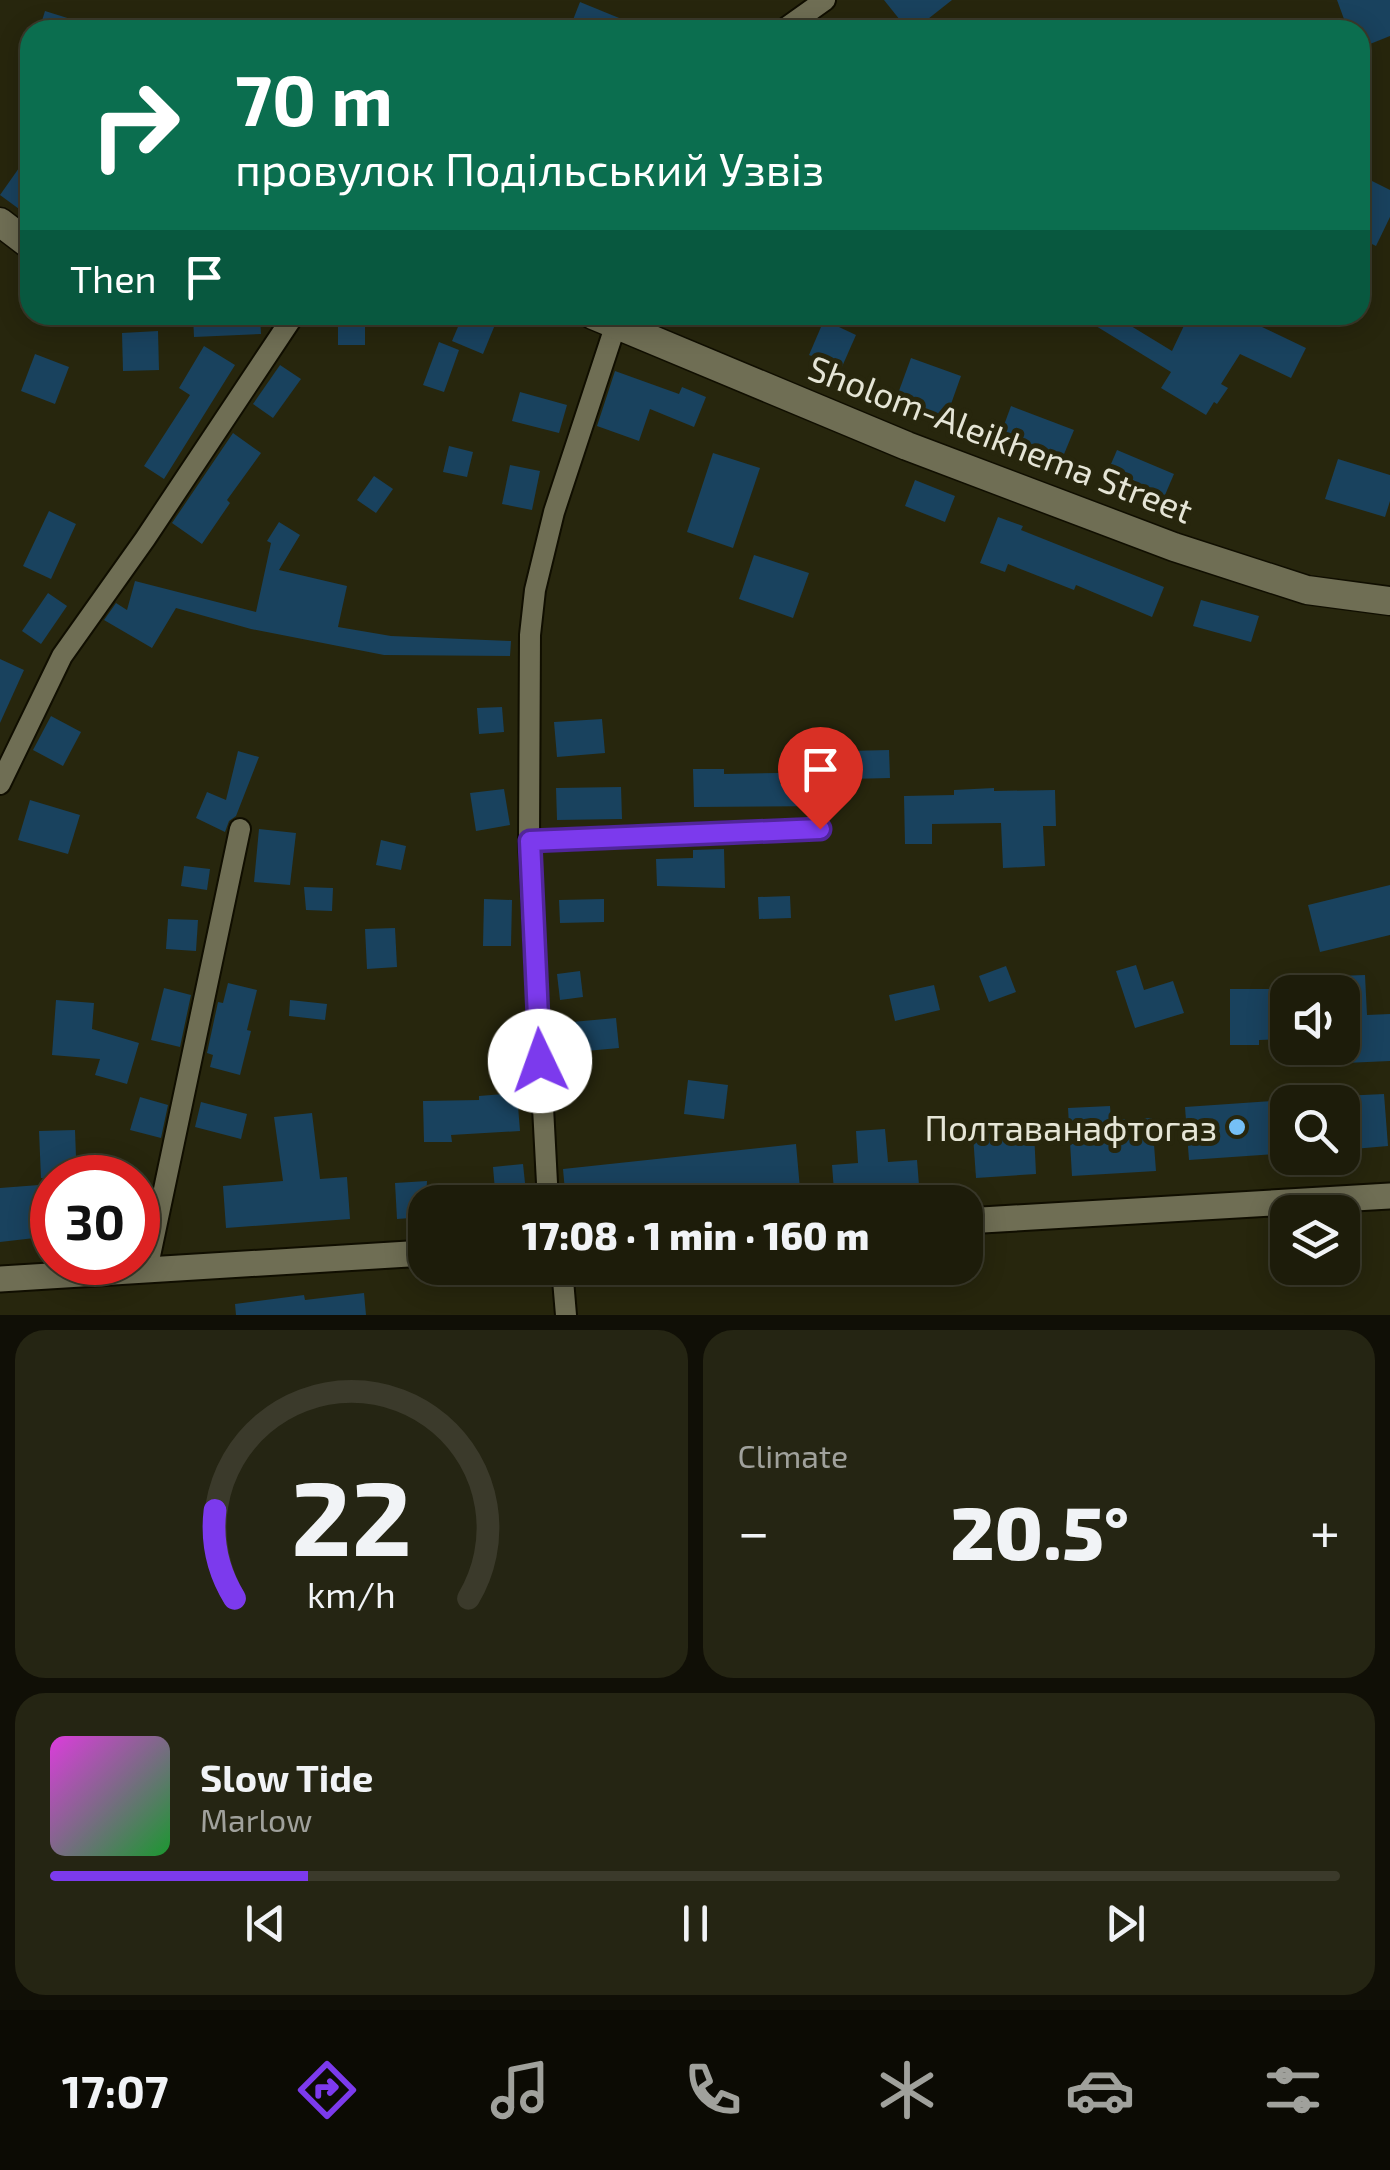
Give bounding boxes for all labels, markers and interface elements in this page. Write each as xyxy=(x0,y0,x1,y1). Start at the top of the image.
text: 70 m xyxy=(235,56,393,140)
icon: right xyxy=(70,60,200,190)
text: провулок Подільський Узвіз xyxy=(235,141,824,195)
icon: arrive xyxy=(177,250,232,305)
text: Then xyxy=(70,255,157,301)
street label: Sholom-Aleikhema Street xyxy=(803,345,1199,531)
pin xyxy=(778,727,863,830)
icon: arrive xyxy=(793,742,848,797)
map controls xyxy=(1270,975,1360,1285)
button: sound xyxy=(1270,975,1360,1065)
position arrow xyxy=(488,1009,592,1113)
button: search xyxy=(1270,1085,1360,1175)
place label: Полтаванафтогаз xyxy=(924,1106,1217,1148)
marker: Полтаванафтогаз xyxy=(1226,1116,1248,1138)
speed limit sign: 30 xyxy=(30,1155,160,1285)
button: layers xyxy=(1270,1195,1360,1285)
text: 17:08 · 1 min · 160 m xyxy=(522,1212,869,1258)
text: Climate xyxy=(738,1436,848,1474)
text: 22 xyxy=(291,1452,412,1577)
text: 20.5° xyxy=(950,1485,1129,1575)
text: − xyxy=(738,1497,770,1563)
text: + xyxy=(1310,1497,1340,1563)
text: km/h xyxy=(307,1572,396,1615)
text: Slow Tide xyxy=(200,1754,373,1800)
text: Marlow xyxy=(200,1800,312,1838)
icon: previous xyxy=(238,1896,293,1951)
icon: pause xyxy=(668,1896,723,1951)
icon: next xyxy=(1098,1896,1153,1951)
icon: directions xyxy=(292,2055,362,2125)
icon: music xyxy=(485,2055,555,2125)
icon: phone xyxy=(678,2055,748,2125)
icon: climate xyxy=(872,2055,942,2125)
icon: car xyxy=(1065,2055,1135,2125)
icon: filters xyxy=(1258,2055,1328,2125)
text: 17:07 xyxy=(62,2063,169,2117)

